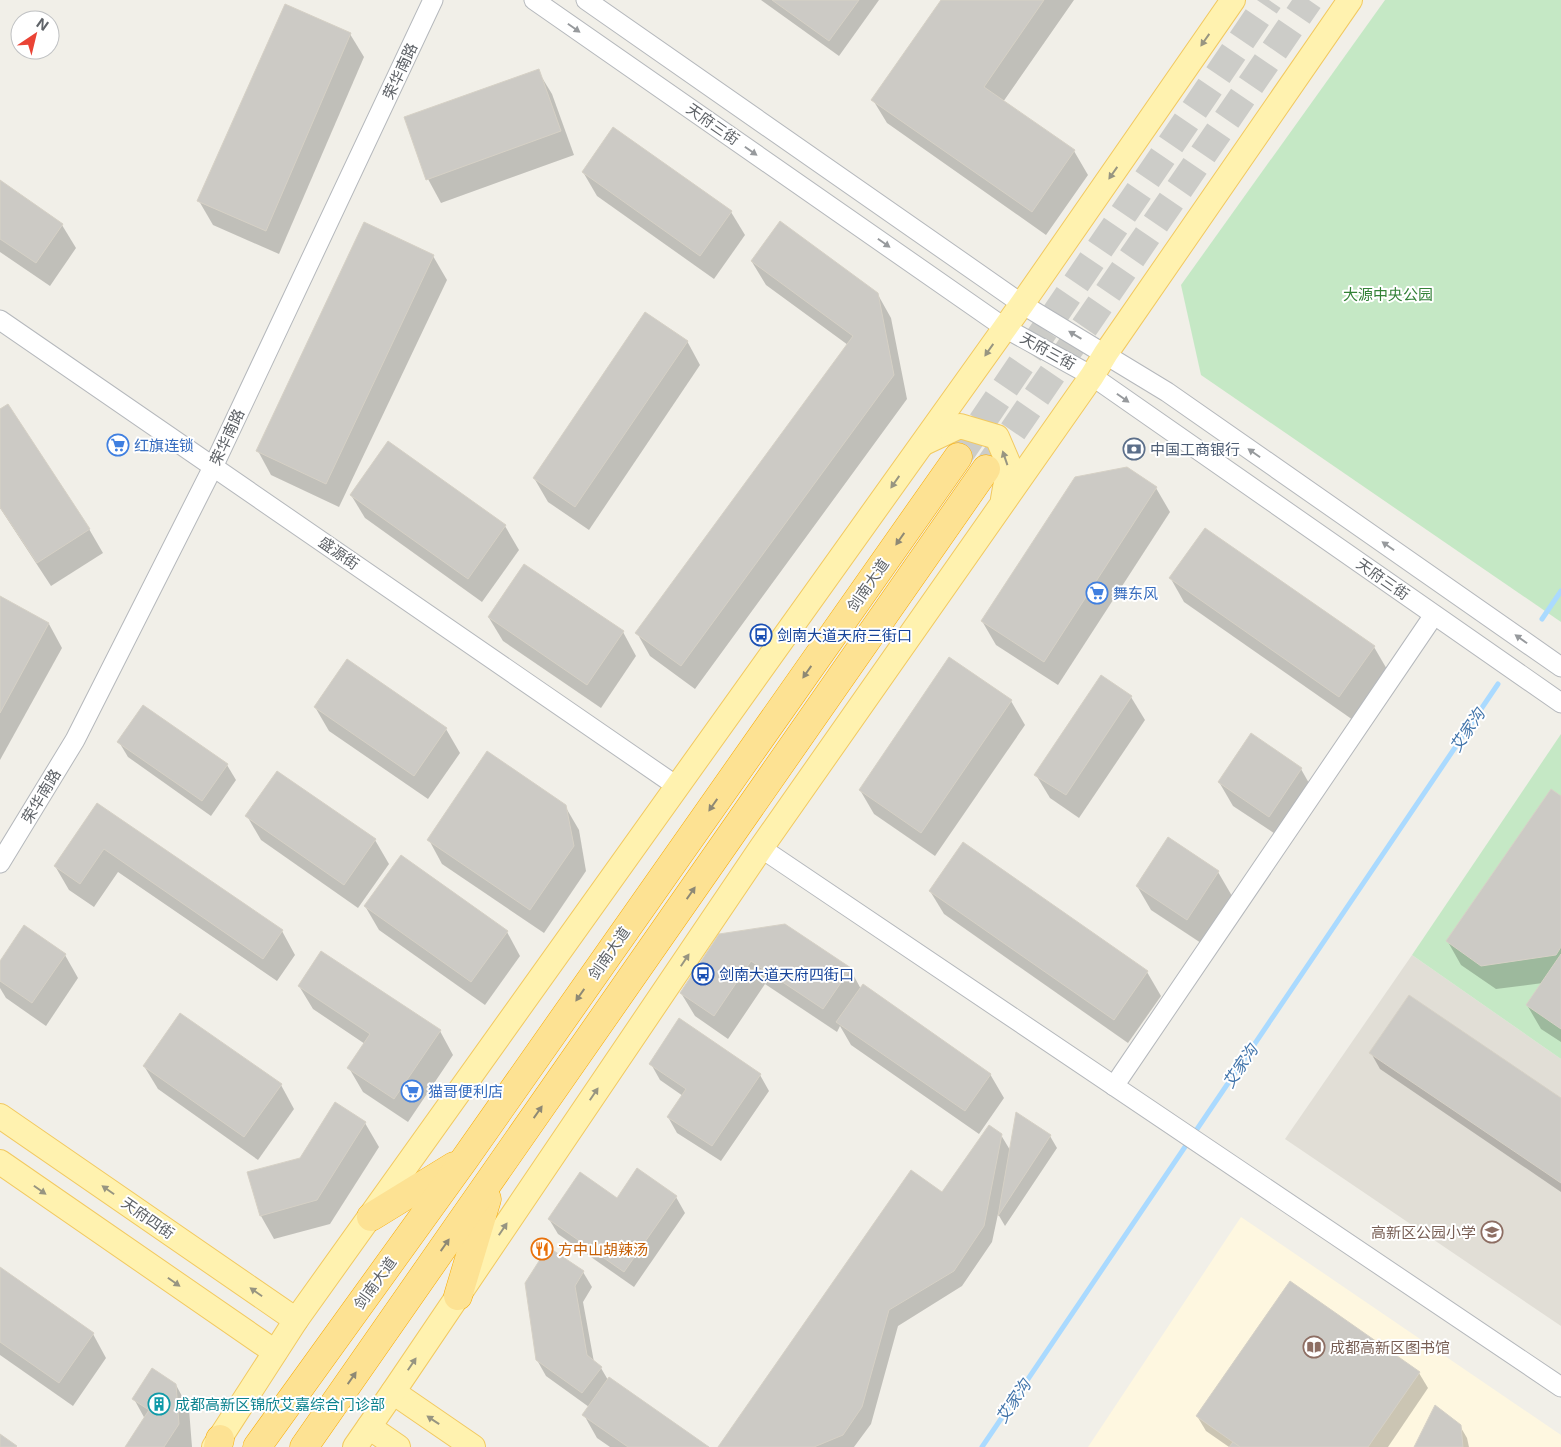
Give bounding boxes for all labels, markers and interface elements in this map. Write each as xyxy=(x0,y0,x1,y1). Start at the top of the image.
north arrow xyxy=(10,10,60,60)
text: N xyxy=(33,14,52,34)
one-way arrow xyxy=(567,23,581,33)
one-way arrow xyxy=(1200,33,1210,47)
street label: 荣华南路 xyxy=(379,40,421,102)
street label: 天府三街 xyxy=(683,99,743,149)
one-way arrow xyxy=(744,146,757,156)
one-way arrow xyxy=(1108,167,1118,180)
one-way arrow xyxy=(877,238,891,248)
park label: 大源中央公园 xyxy=(1343,285,1433,304)
street label: 天府三街 xyxy=(1017,328,1079,374)
one-way arrow xyxy=(1068,330,1081,339)
one-way arrow xyxy=(984,343,994,356)
one-way arrow xyxy=(1117,393,1130,402)
street label: 荣华南路 xyxy=(206,406,248,468)
supermarket icon: 红旗连锁 xyxy=(106,433,130,457)
place label: 红旗连锁 xyxy=(134,436,194,455)
bank icon: 中国工商银行 xyxy=(1122,437,1146,461)
place label: 中国工商银行 xyxy=(1150,440,1240,459)
one-way arrow xyxy=(1248,448,1261,458)
one-way arrow xyxy=(1001,450,1009,465)
one-way arrow xyxy=(890,475,900,489)
street label: 盛源街 xyxy=(315,532,363,574)
one-way arrow xyxy=(895,533,905,546)
one-way arrow xyxy=(1381,541,1394,551)
street label: 天府三街 xyxy=(1353,554,1413,604)
street label: 剑南大道 xyxy=(843,555,893,615)
supermarket icon: 舞东风 xyxy=(1085,581,1109,605)
place label: 舞东风 xyxy=(1113,584,1158,603)
bus stop icon: 剑南大道天府三街口 xyxy=(749,623,773,647)
place label: 剑南大道天府三街口 xyxy=(777,626,912,645)
one-way arrow xyxy=(1514,634,1528,644)
one-way arrow xyxy=(802,665,812,679)
water label: 艾家沟 xyxy=(1445,703,1490,755)
street label: 荣华南路 xyxy=(17,765,65,827)
one-way arrow xyxy=(708,798,718,812)
one-way arrow xyxy=(686,886,696,900)
street label: 剑南大道 xyxy=(584,923,634,983)
one-way arrow xyxy=(680,953,690,966)
bus stop icon: 剑南大道天府四街口 xyxy=(691,962,715,986)
place label: 剑南大道天府四街口 xyxy=(719,965,854,984)
one-way arrow xyxy=(575,989,585,1002)
water label: 艾家沟 xyxy=(1218,1039,1263,1091)
supermarket icon: 猫哥便利店 xyxy=(400,1079,424,1103)
place label: 猫哥便利店 xyxy=(428,1082,503,1101)
one-way arrow xyxy=(589,1088,599,1101)
one-way arrow xyxy=(533,1105,543,1119)
one-way arrow xyxy=(33,1185,47,1195)
one-way arrow xyxy=(101,1185,115,1195)
street label: 天府四街 xyxy=(118,1193,178,1243)
school or university icon: 高新区公园小学 xyxy=(1480,1220,1504,1244)
one-way arrow xyxy=(498,1222,508,1236)
place label: 高新区公园小学 xyxy=(1371,1223,1476,1242)
restaurant icon: 方中山胡辣汤 xyxy=(530,1237,554,1261)
one-way arrow xyxy=(440,1239,450,1252)
place label: 方中山胡辣汤 xyxy=(558,1240,648,1259)
street label: 剑南大道 xyxy=(350,1253,400,1313)
one-way arrow xyxy=(167,1277,181,1287)
one-way arrow xyxy=(250,1287,263,1297)
library icon: 成都高新区图书馆 xyxy=(1302,1335,1326,1359)
place label: 成都高新区图书馆 xyxy=(1330,1338,1450,1357)
one-way arrow xyxy=(408,1357,417,1371)
one-way arrow xyxy=(347,1372,357,1385)
water label: 艾家沟 xyxy=(991,1374,1036,1426)
building icon: 成都高新区锦欣艾嘉综合门诊部 xyxy=(147,1392,171,1416)
place label: 成都高新区锦欣艾嘉综合门诊部 xyxy=(175,1395,385,1414)
one-way arrow xyxy=(426,1415,440,1425)

